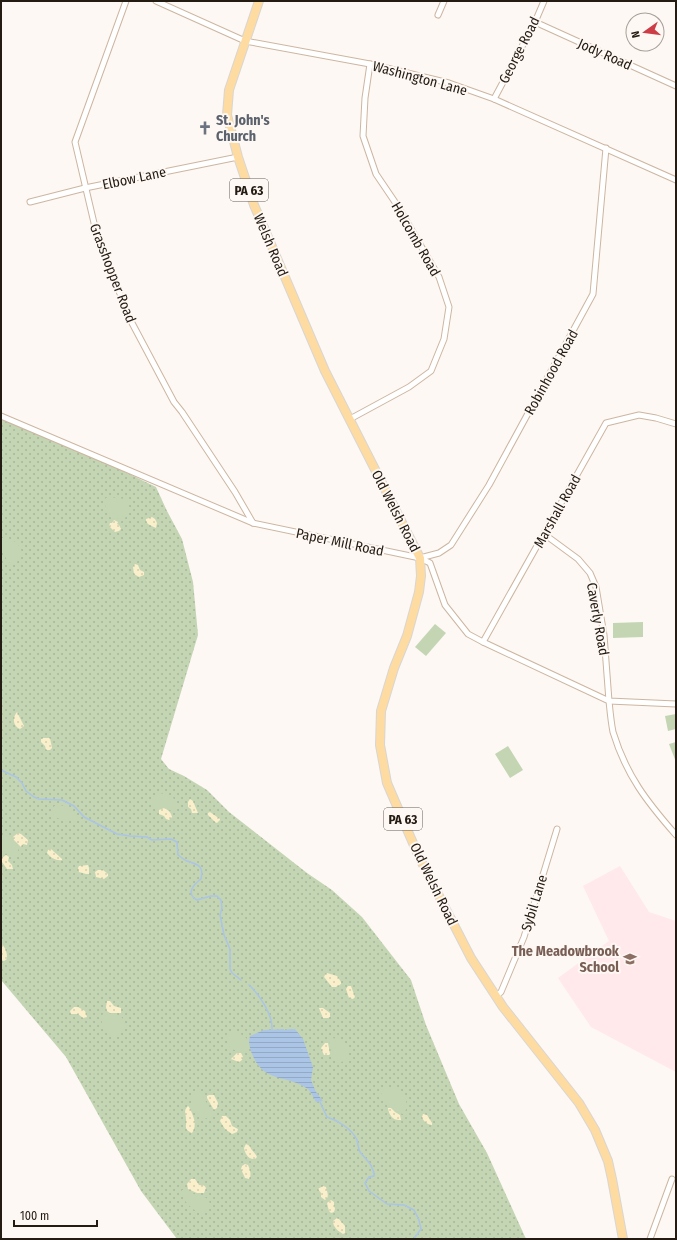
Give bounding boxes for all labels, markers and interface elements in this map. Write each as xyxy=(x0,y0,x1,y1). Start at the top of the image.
north arrow xyxy=(625,12,665,52)
street label: George Road xyxy=(495,14,543,86)
text: N xyxy=(629,30,643,39)
street label: Jody Road xyxy=(575,35,634,74)
street label: Washington Lane xyxy=(371,58,469,99)
place label: St. John's Church xyxy=(216,112,270,145)
church icon: St. John's Church xyxy=(197,120,213,136)
street label: Elbow Lane xyxy=(101,163,168,194)
road number: PA 63 xyxy=(230,179,268,201)
street label: Holcomb Road xyxy=(387,199,444,279)
street label: Welsh Road xyxy=(250,211,291,279)
street label: Grasshopper Road xyxy=(86,221,139,325)
street label: Robinhood Road xyxy=(521,327,582,418)
street label: Old Welsh Road xyxy=(368,467,424,555)
street label: Marshall Road xyxy=(530,472,585,551)
street label: Paper Mill Road xyxy=(295,525,385,560)
street label: Caverly Road xyxy=(583,581,612,657)
road number: PA 63 xyxy=(384,808,422,830)
street label: Old Welsh Road xyxy=(406,840,461,928)
street label: Sybil Lane xyxy=(518,873,551,933)
place label: The Meadowbrook School xyxy=(512,943,620,976)
school or university icon: The Meadowbrook School xyxy=(622,951,638,967)
scale bar xyxy=(14,1202,97,1228)
text: 100 m xyxy=(20,1209,49,1223)

